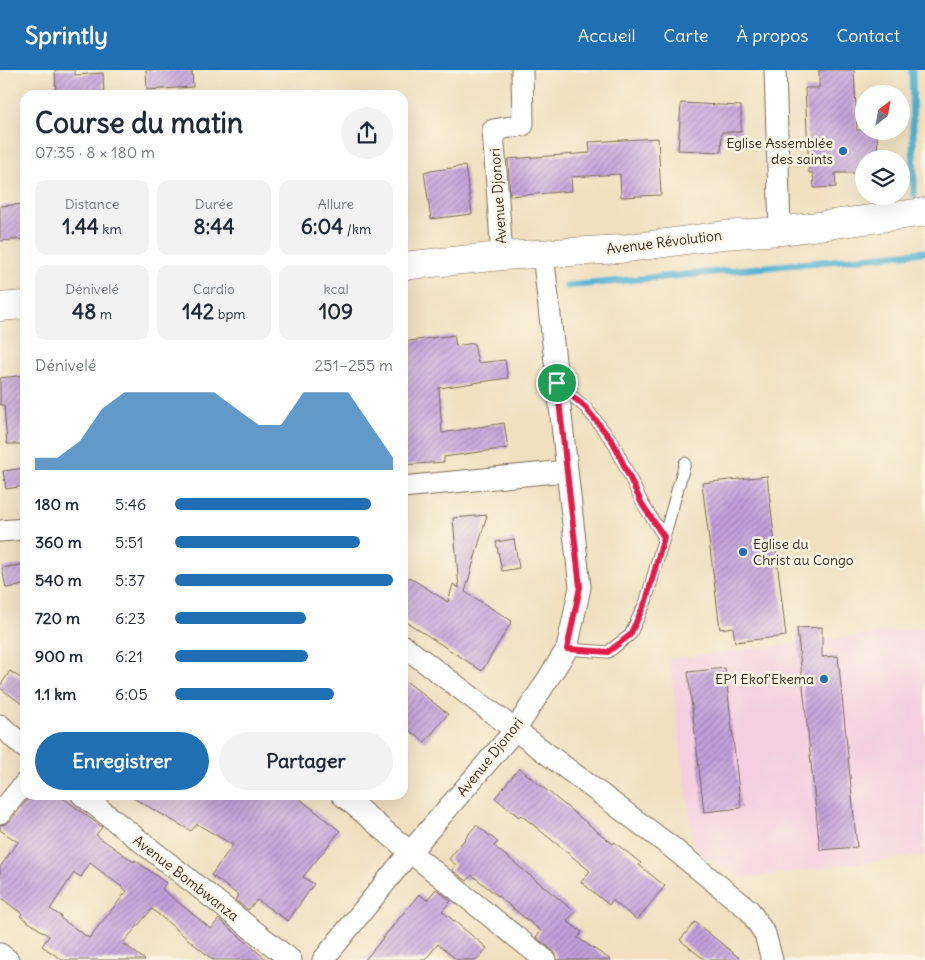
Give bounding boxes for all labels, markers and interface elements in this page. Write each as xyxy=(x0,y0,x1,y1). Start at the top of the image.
text: Sprintly xyxy=(25,20,108,50)
text: Accueil xyxy=(578,24,636,47)
text: Carte xyxy=(664,24,709,47)
text: À propos xyxy=(737,24,808,47)
text: Contact xyxy=(836,24,900,47)
north arrow xyxy=(855,85,910,140)
map controls xyxy=(855,85,910,205)
text: Course du matin xyxy=(35,105,243,141)
button: share xyxy=(341,107,393,159)
place label: Eglise Assemblée des saints xyxy=(726,134,833,168)
text: 07:35 · 8 × 180 m xyxy=(35,142,155,162)
marker: Eglise Assemblée des saints xyxy=(837,145,849,157)
street label: Avenue Djonori xyxy=(486,147,510,245)
button: layers xyxy=(855,150,910,205)
text: Distance xyxy=(65,195,119,213)
text: Durée xyxy=(195,195,233,213)
text: Allure xyxy=(318,195,354,213)
text: 1.44 xyxy=(62,213,99,240)
text: 8:44 xyxy=(193,213,235,240)
text: 6:04 xyxy=(301,213,343,240)
text: km xyxy=(99,220,122,238)
text: /km xyxy=(343,220,371,238)
street label: Avenue Révolution xyxy=(605,226,723,258)
text: Dénivelé xyxy=(65,280,119,298)
text: Cardio xyxy=(193,280,235,298)
text: kcal xyxy=(323,280,349,298)
text: 48 xyxy=(72,298,96,325)
text: 142 xyxy=(182,298,214,325)
text: 109 xyxy=(319,298,353,325)
text: m xyxy=(96,305,112,323)
text: bpm xyxy=(214,305,246,323)
text: Dénivelé xyxy=(35,355,96,375)
text: 251–255 m xyxy=(315,355,393,375)
pin xyxy=(536,362,578,404)
icon: arrive xyxy=(543,369,571,397)
text: 180 m xyxy=(35,494,79,514)
text: 5:46 xyxy=(115,494,146,514)
text: 360 m xyxy=(35,532,82,552)
text: 5:51 xyxy=(115,532,143,552)
place label: Eglise du Christ au Congo xyxy=(753,535,854,569)
marker: Eglise du Christ au Congo xyxy=(737,546,749,558)
text: 540 m xyxy=(35,570,82,590)
text: 5:37 xyxy=(115,570,145,590)
text: 720 m xyxy=(35,608,80,628)
text: 6:23 xyxy=(115,608,146,628)
text: 900 m xyxy=(35,646,83,666)
text: 6:21 xyxy=(115,646,143,666)
place label: EP1 Ekof'Ekema xyxy=(715,670,814,688)
marker: EP1 Ekof'Ekema xyxy=(818,673,830,685)
text: 1.1 km xyxy=(35,684,76,704)
text: 6:05 xyxy=(115,684,148,704)
street label: Avenue Djonori xyxy=(453,714,527,800)
button: Enregistrer xyxy=(35,732,209,790)
button: Partager xyxy=(219,732,393,790)
street label: Avenue Bombwanza xyxy=(130,831,242,925)

